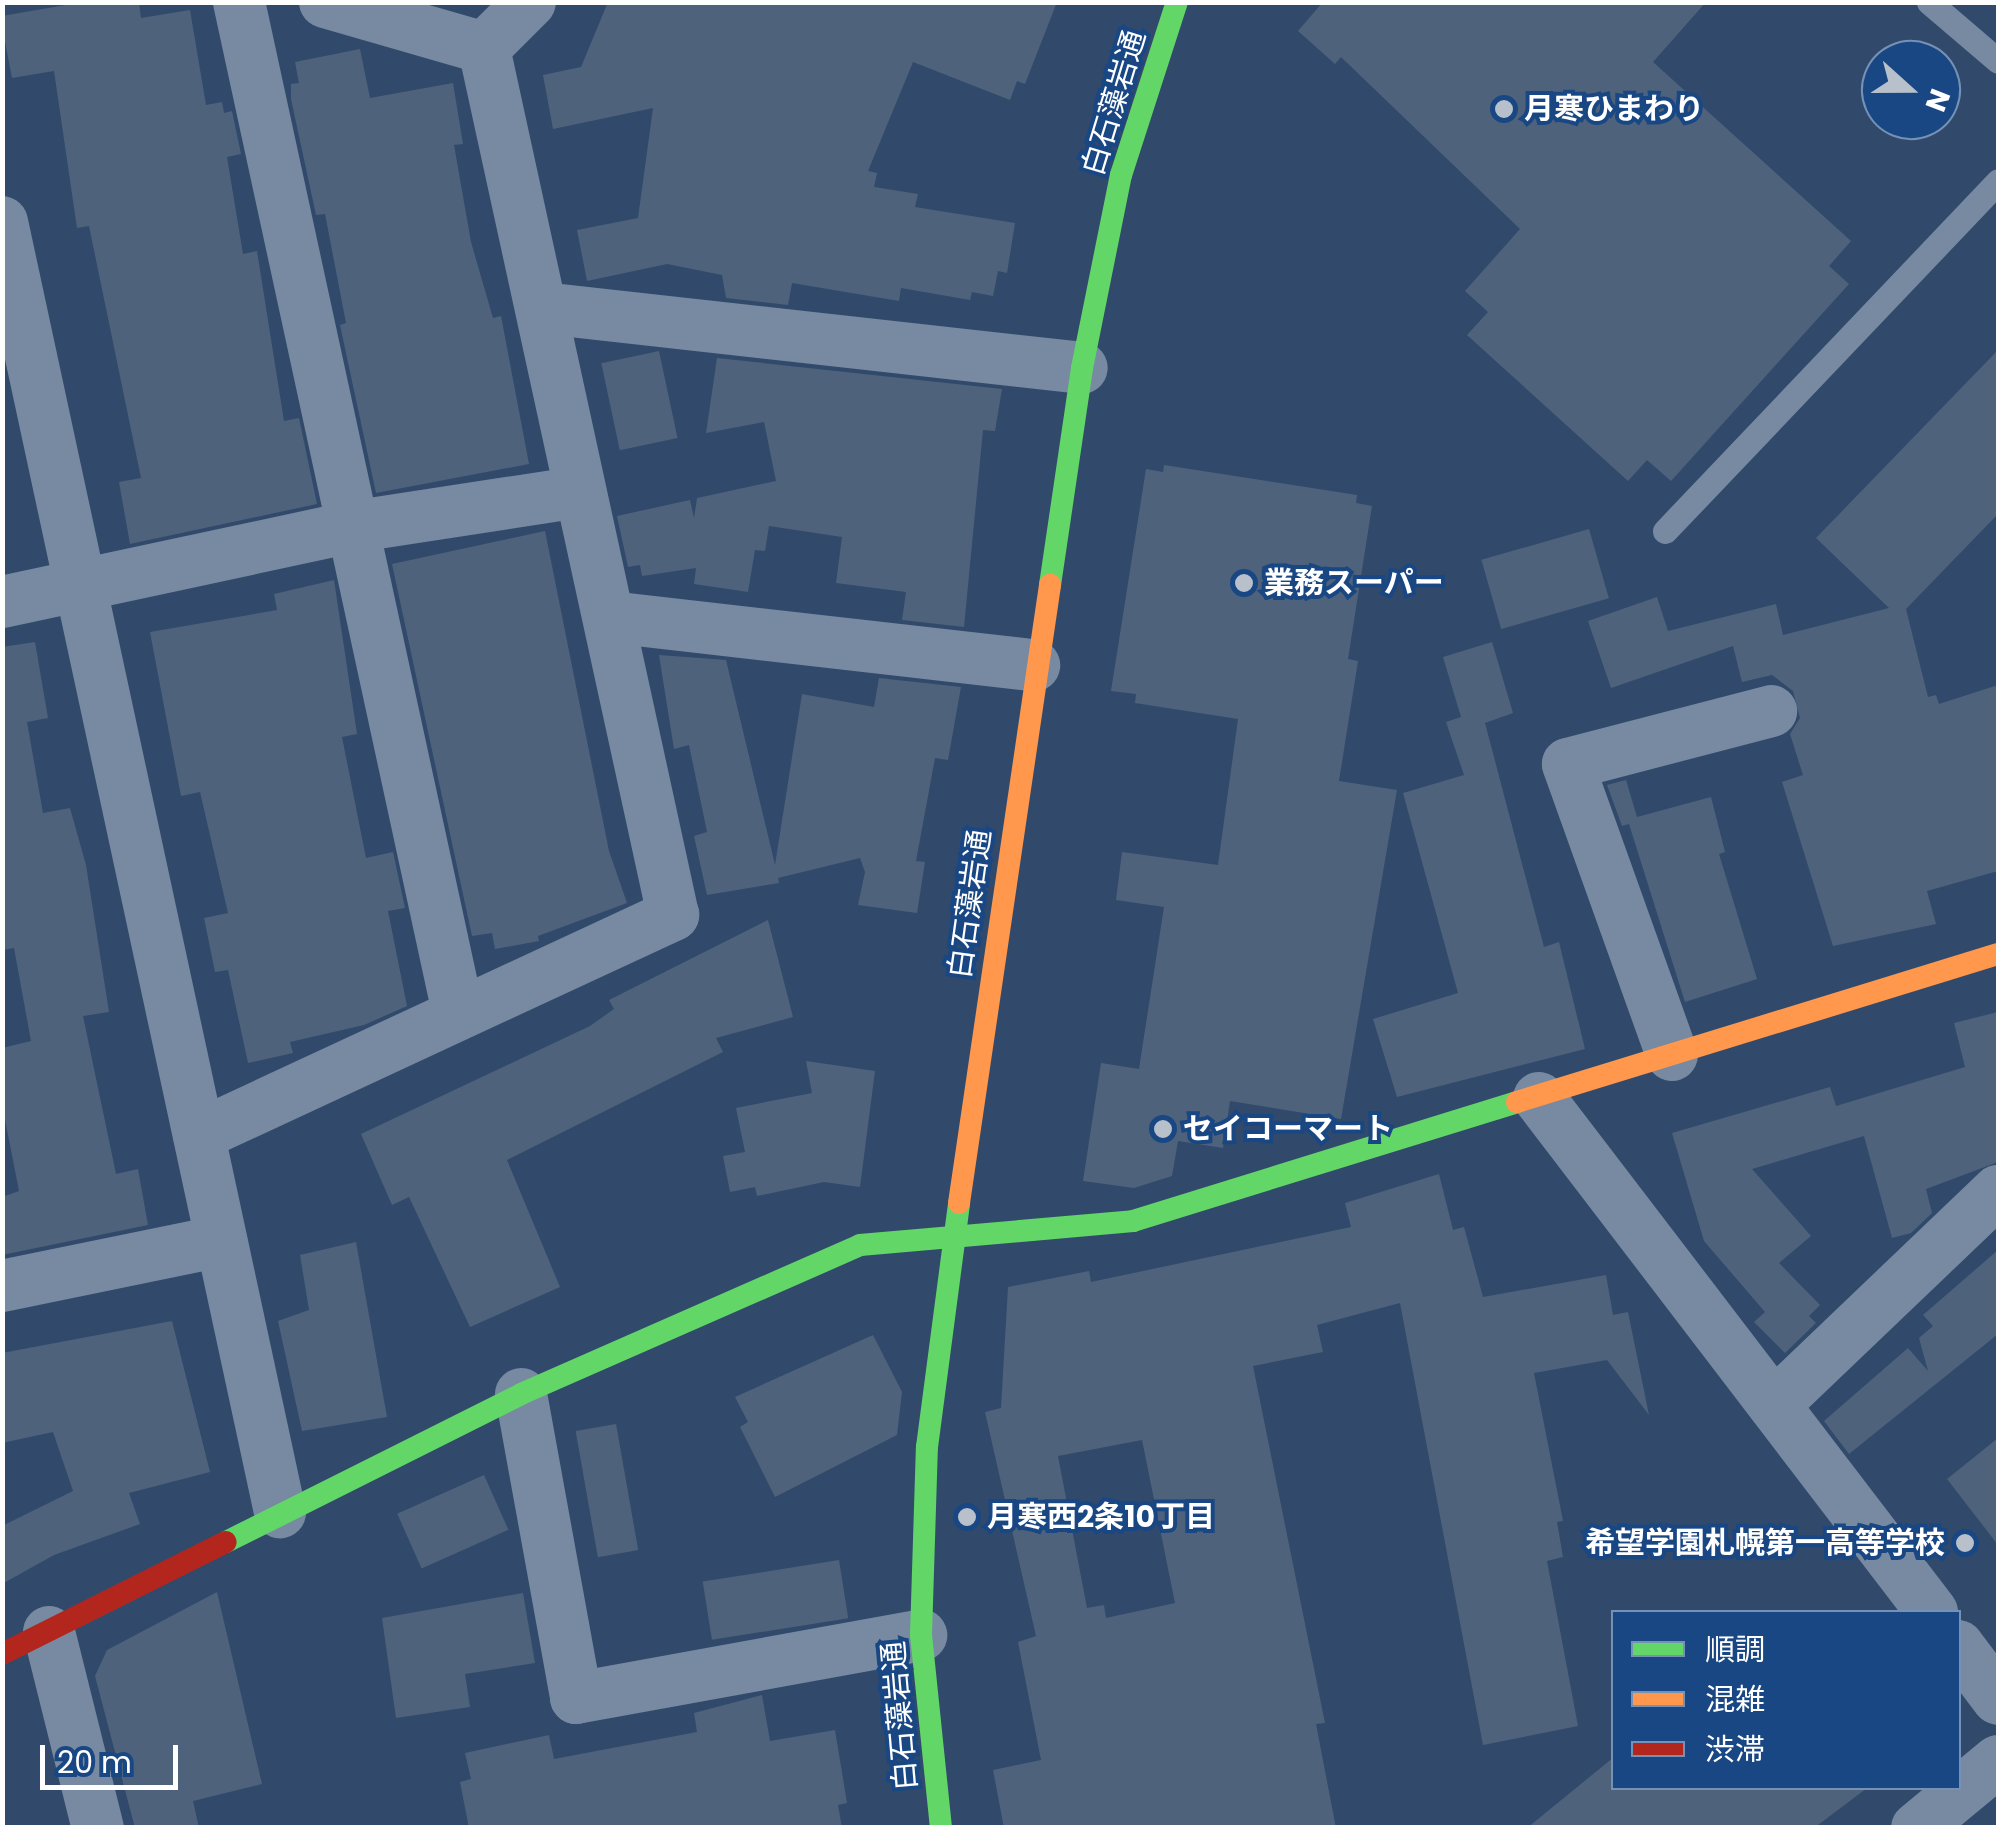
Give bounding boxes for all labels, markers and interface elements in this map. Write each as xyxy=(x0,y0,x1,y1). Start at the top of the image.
street label: 白石藻岩通 xyxy=(1075,26,1153,180)
north arrow xyxy=(1861,40,1961,140)
text: N xyxy=(1916,83,1960,117)
place label: 月寒ひまわり xyxy=(1524,91,1704,127)
marker: 月寒ひまわり xyxy=(1493,98,1515,120)
place label: 業務スーパー xyxy=(1264,565,1444,601)
marker: 業務スーパー xyxy=(1233,572,1255,594)
street label: 白石藻岩通 xyxy=(942,827,998,981)
place label: セイコーマート xyxy=(1183,1111,1393,1147)
marker: セイコーマート xyxy=(1152,1118,1174,1140)
place label: 月寒西2条10丁目 xyxy=(987,1499,1215,1535)
marker: 月寒西2条10丁目 xyxy=(956,1506,978,1528)
place label: 希望学園札幌第一高等学校 xyxy=(1585,1525,1945,1561)
marker: 希望学園札幌第一高等学校 xyxy=(1954,1532,1976,1554)
legend xyxy=(1611,1610,1961,1790)
text: 順調 xyxy=(1705,1628,1765,1671)
street label: 白石藻岩通 xyxy=(876,1640,924,1792)
text: 混雑 xyxy=(1705,1678,1765,1721)
scale bar xyxy=(45,1725,182,1787)
text: 渋滞 xyxy=(1705,1728,1765,1771)
text: 20 m xyxy=(57,1741,132,1784)

